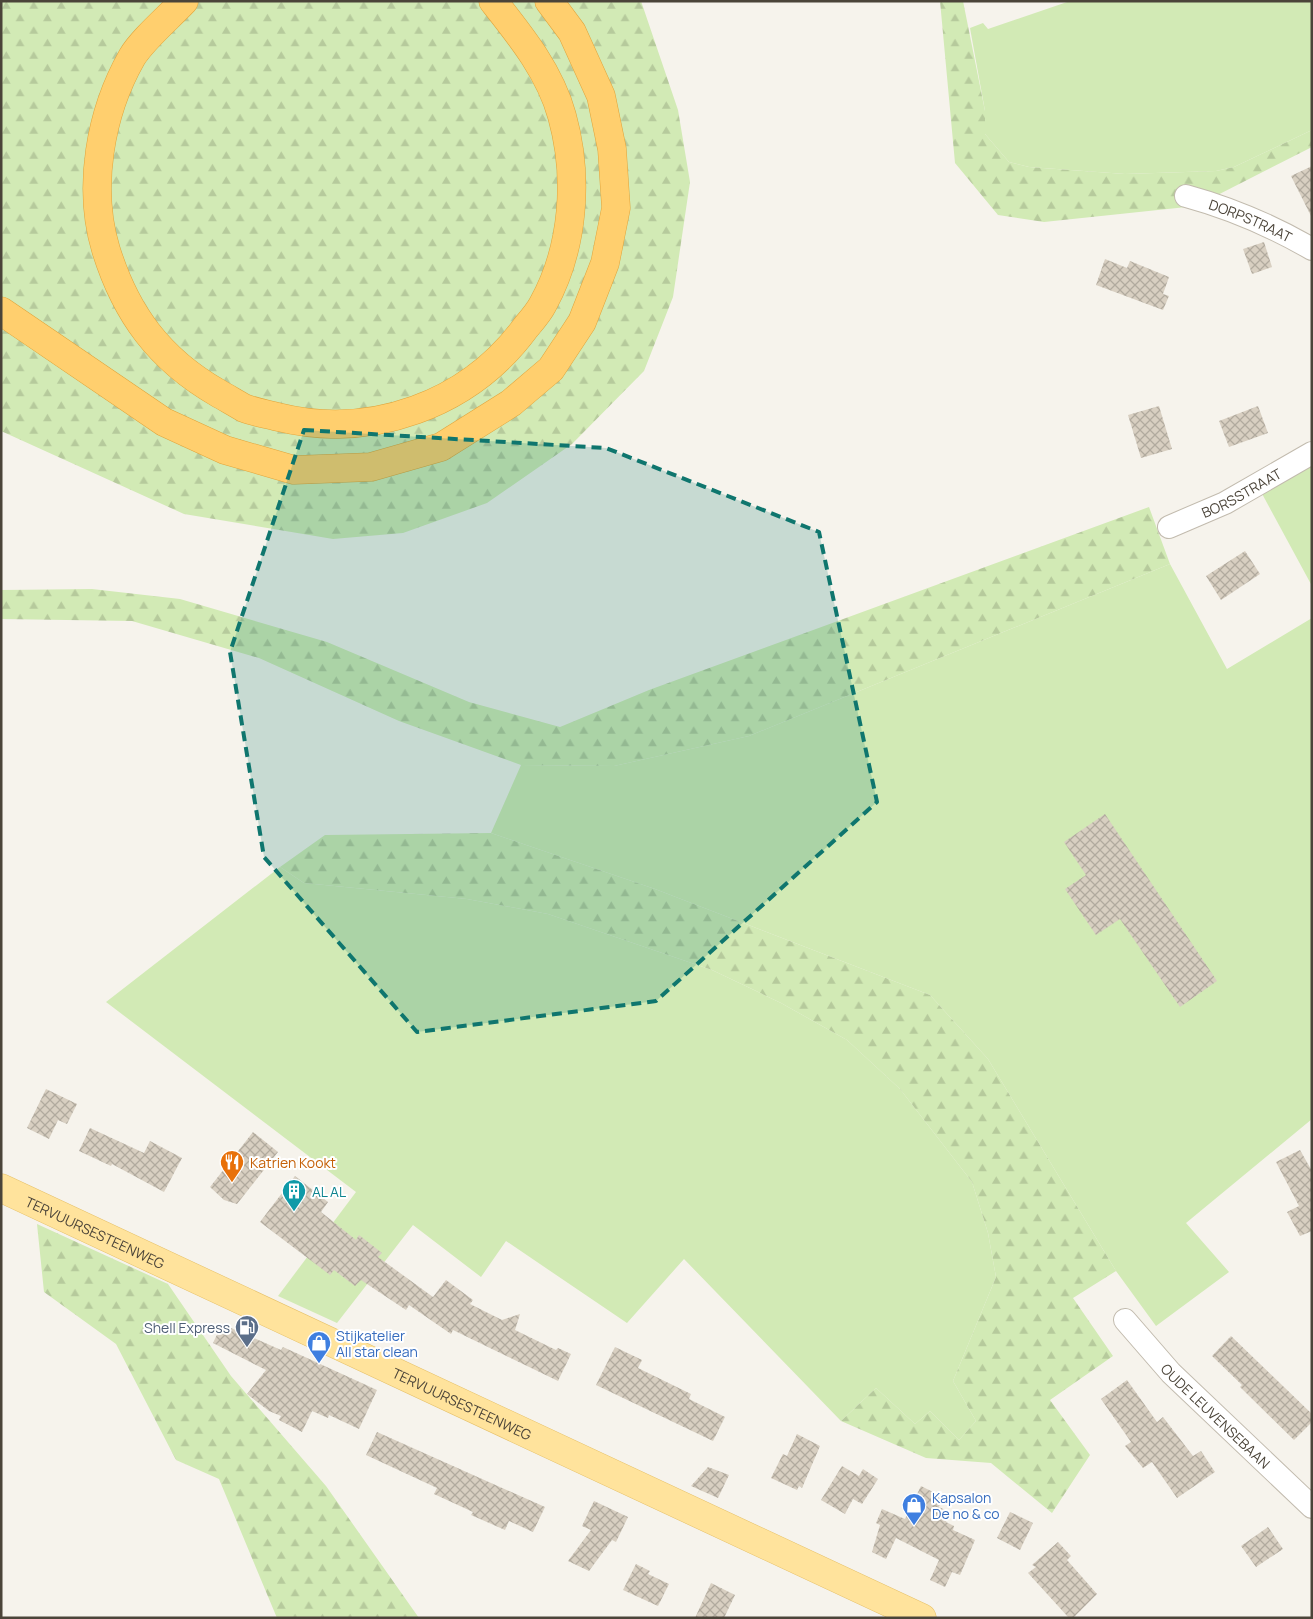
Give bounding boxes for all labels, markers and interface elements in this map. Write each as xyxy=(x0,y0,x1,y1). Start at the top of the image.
street label: DORPSTRAAT xyxy=(1207,194,1296,246)
street label: BORSSTRAAT xyxy=(1198,463,1285,522)
restaurant icon: Katrien Kookt xyxy=(219,1149,245,1183)
place label: Katrien Kookt xyxy=(250,1153,336,1172)
building icon: AL AL xyxy=(281,1178,307,1212)
place label: AL AL xyxy=(312,1182,346,1201)
street label: TERVUURSESTEENWEG xyxy=(23,1191,168,1273)
fuel station icon: Shell Express xyxy=(234,1314,260,1348)
place label: Shell Express xyxy=(144,1318,230,1337)
place label: Stijkatelier All star clean xyxy=(336,1326,418,1361)
shop icon: Stijkatelier All star clean xyxy=(306,1330,332,1364)
street label: OUDE LEUVENSEBAAN xyxy=(1157,1359,1275,1472)
street label: TERVUURSESTEENWEG xyxy=(390,1363,535,1444)
place label: Kapsalon De no & co xyxy=(932,1488,999,1523)
shop icon: Kapsalon De no & co xyxy=(901,1492,927,1526)

